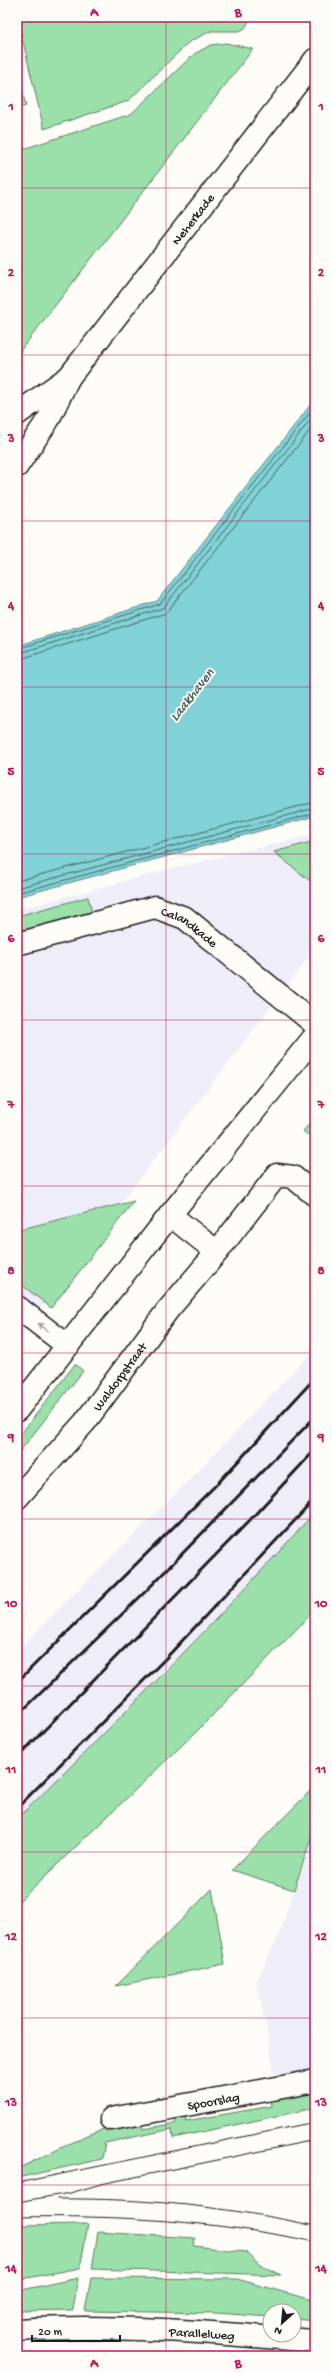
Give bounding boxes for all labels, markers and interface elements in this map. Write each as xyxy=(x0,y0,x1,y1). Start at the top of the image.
text: A xyxy=(89,6,99,21)
text: B xyxy=(234,6,243,21)
text: 1 xyxy=(7,100,14,115)
text: 1 xyxy=(317,100,324,115)
street label: Neherkade xyxy=(169,191,219,249)
text: 2 xyxy=(8,266,15,281)
text: 2 xyxy=(318,266,325,281)
text: 3 xyxy=(7,432,15,447)
text: 3 xyxy=(317,432,325,447)
text: 4 xyxy=(7,599,15,614)
text: 4 xyxy=(317,599,325,614)
water label: Laakhaven xyxy=(167,666,219,725)
text: 5 xyxy=(8,765,15,780)
text: 5 xyxy=(318,765,325,780)
street label: Calandkade xyxy=(158,905,220,952)
text: 6 xyxy=(8,932,15,947)
text: 6 xyxy=(318,932,325,947)
text: 7 xyxy=(7,1098,16,1113)
text: 7 xyxy=(317,1098,326,1113)
text: 8 xyxy=(7,1264,15,1279)
text: 8 xyxy=(317,1264,325,1279)
one-way arrow xyxy=(37,1322,48,1331)
street label: Waldorpstraat xyxy=(91,1339,152,1415)
text: 9 xyxy=(7,1431,15,1446)
text: 9 xyxy=(317,1431,325,1446)
text: 10 xyxy=(4,1597,18,1612)
text: 10 xyxy=(314,1597,328,1612)
text: 11 xyxy=(5,1763,16,1778)
text: 11 xyxy=(315,1763,326,1778)
text: 12 xyxy=(4,1930,17,1945)
text: 12 xyxy=(314,1930,327,1945)
street label: Spoorslag xyxy=(186,2090,241,2115)
text: 13 xyxy=(4,2096,17,2111)
text: 13 xyxy=(314,2096,327,2111)
text: 14 xyxy=(4,2262,18,2277)
text: 14 xyxy=(314,2262,328,2277)
north arrow xyxy=(262,2303,302,2343)
scale bar xyxy=(32,2317,120,2343)
text: N xyxy=(272,2323,284,2337)
street label: Parallelweg xyxy=(168,2325,235,2345)
text: 20 m xyxy=(38,2326,63,2340)
text: A xyxy=(89,2357,99,2372)
text: B xyxy=(234,2357,243,2372)

